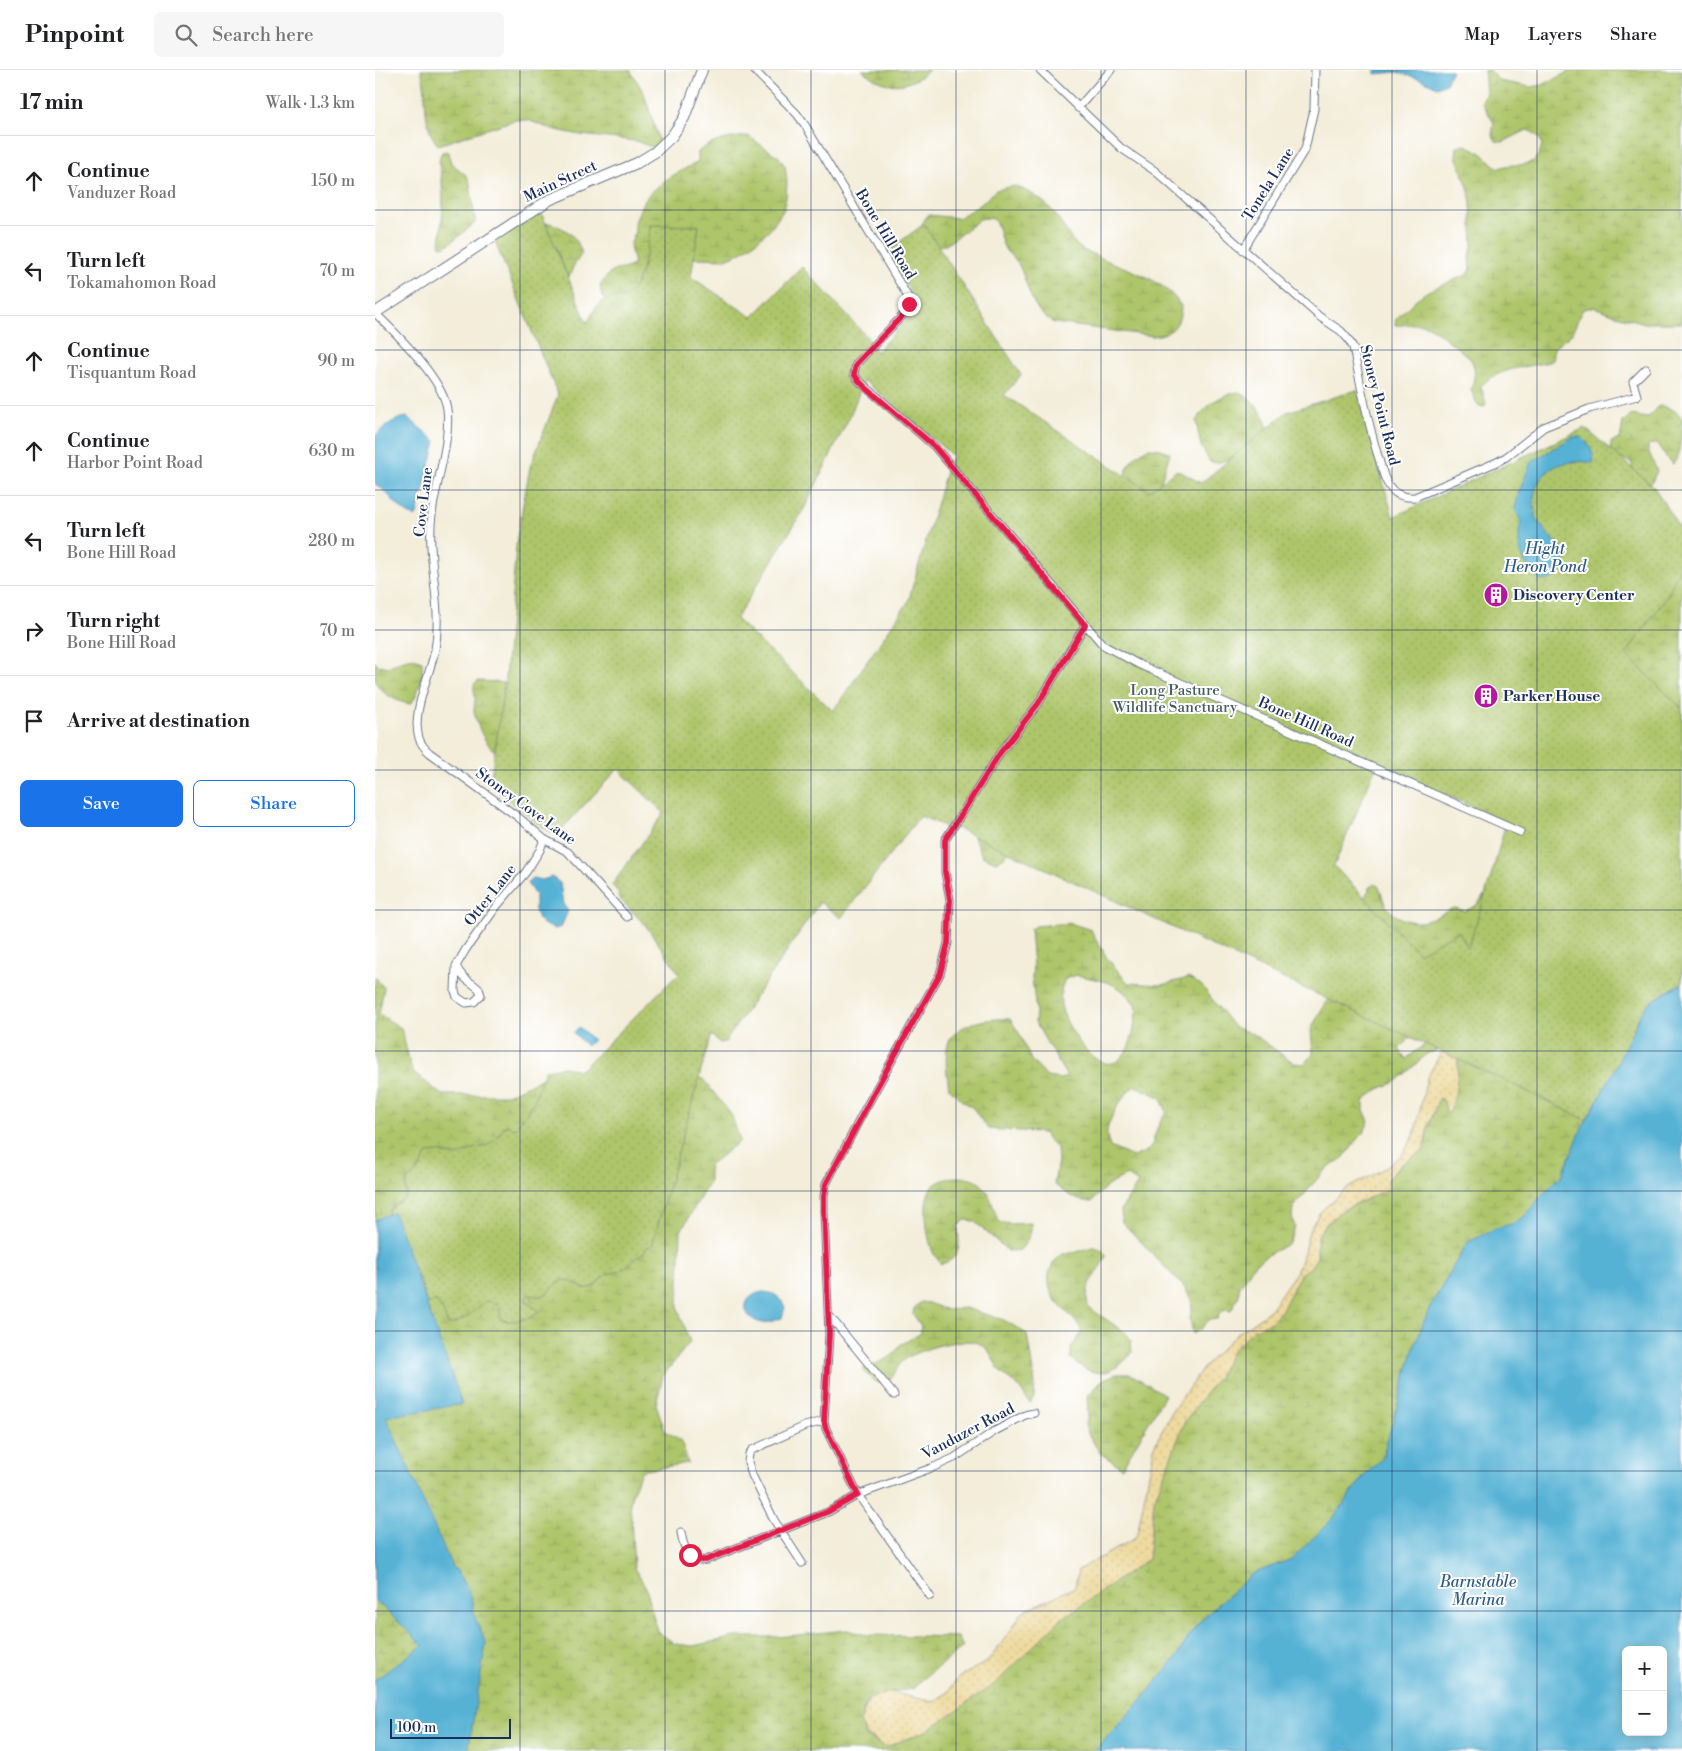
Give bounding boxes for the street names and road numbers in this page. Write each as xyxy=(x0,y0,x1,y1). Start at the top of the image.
street label: Tonela Lane xyxy=(1238,144,1299,225)
street label: Main Street xyxy=(521,156,600,207)
street label: Bone Hill Road xyxy=(851,185,920,283)
street label: Stoney Point Road xyxy=(1355,343,1404,468)
street label: Cove Lane xyxy=(410,466,437,538)
street label: Bone Hill Road xyxy=(1254,693,1357,752)
street label: Stoney Cove Lane xyxy=(472,764,580,849)
street label: Otter Lane xyxy=(460,861,520,930)
street label: Vanduzer Road xyxy=(918,1399,1018,1464)

